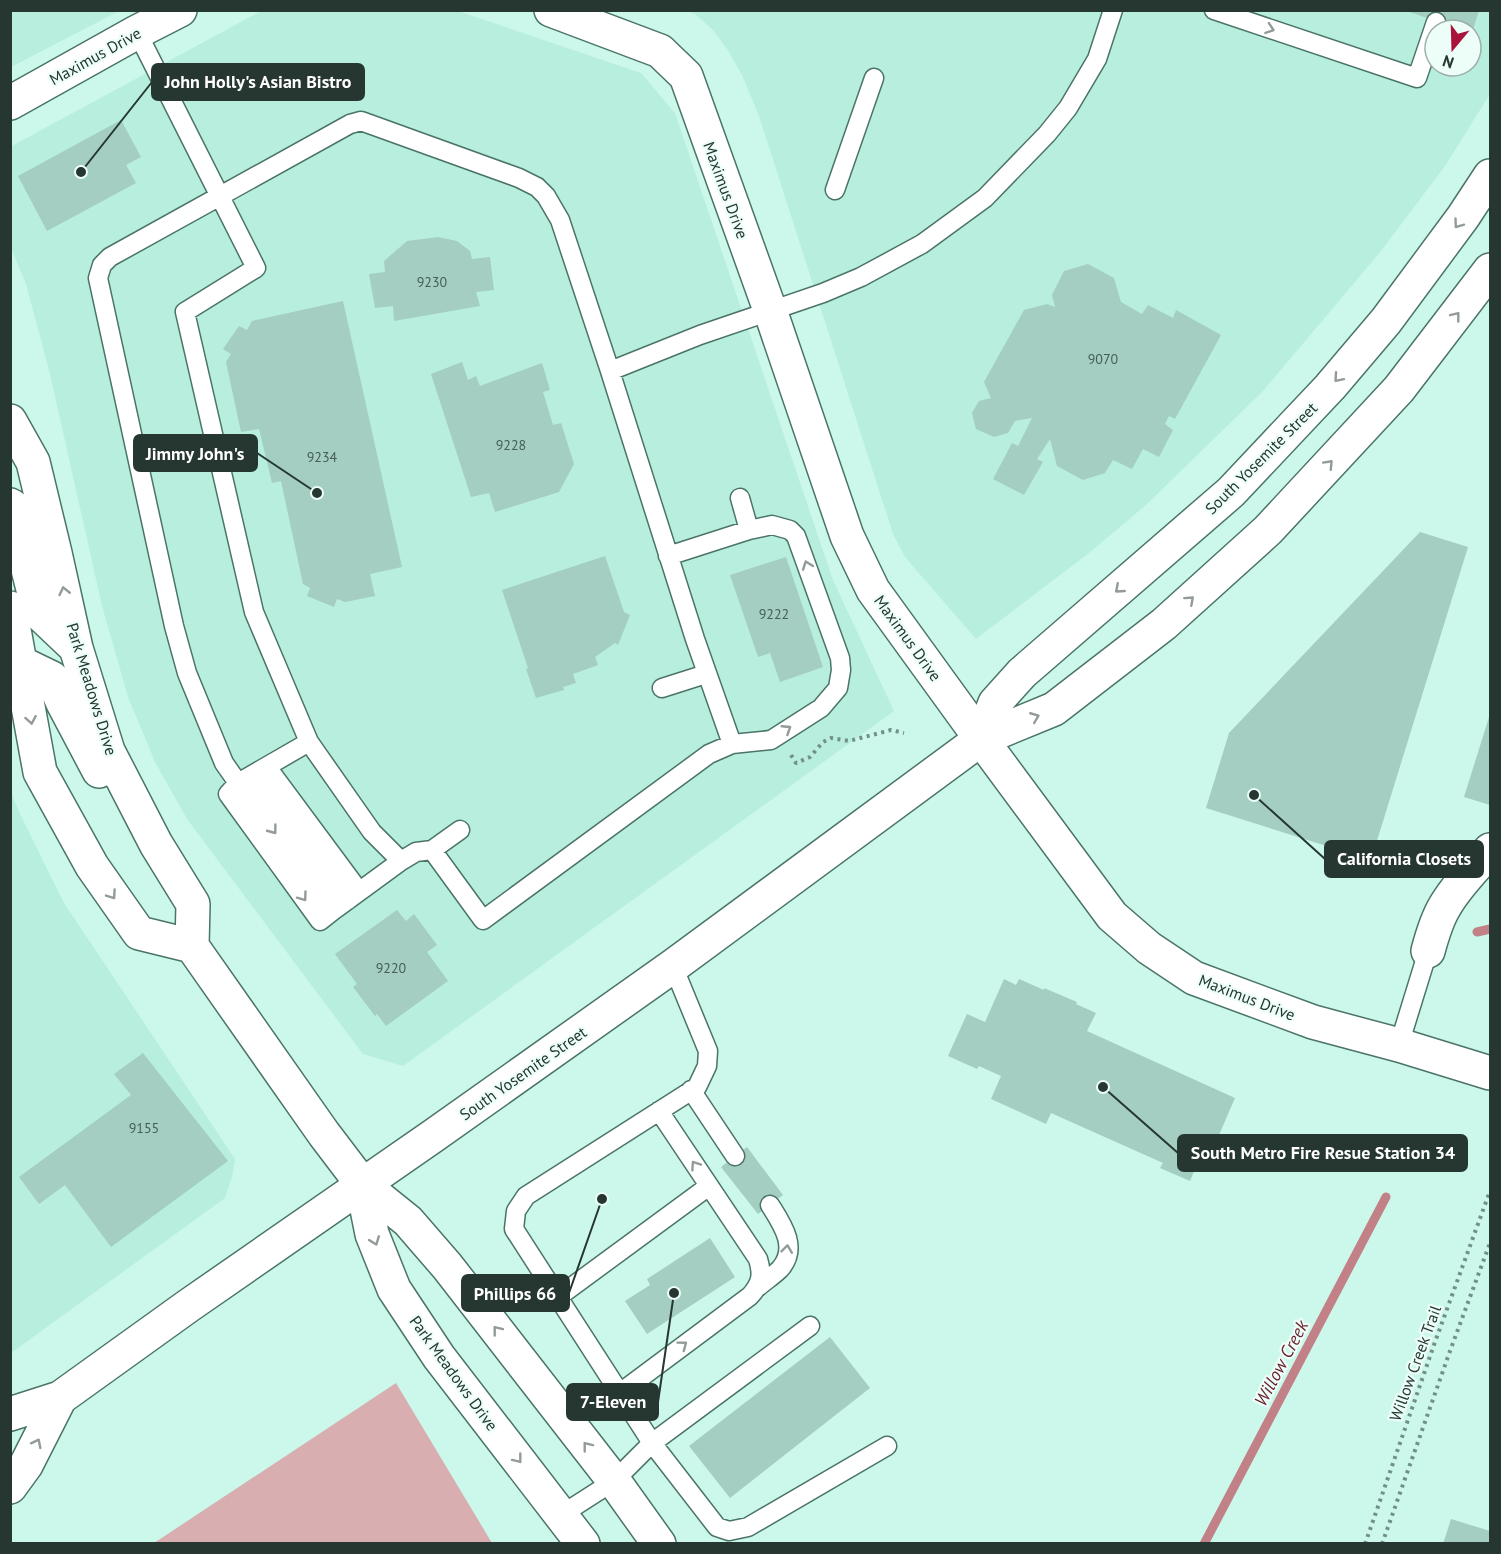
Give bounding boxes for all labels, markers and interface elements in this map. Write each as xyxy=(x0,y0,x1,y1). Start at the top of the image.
north arrow xyxy=(1423,18,1483,78)
one-way arrow xyxy=(1264,21,1275,34)
street label: Maximus Drive xyxy=(46,23,144,89)
text: N xyxy=(1440,51,1456,73)
callout: John Holly's Asian Bistro xyxy=(152,64,364,100)
text: John Holly's Asian Bistro xyxy=(163,70,352,93)
street label: Maximus Drive xyxy=(699,139,753,241)
one-way arrow xyxy=(1454,218,1465,229)
house number: 9230 xyxy=(417,273,448,291)
one-way arrow xyxy=(1448,312,1459,323)
house number: 9070 xyxy=(1088,350,1119,368)
one-way arrow xyxy=(1334,371,1345,382)
street label: South Yosemite Street xyxy=(1201,397,1322,518)
callout: Jimmy John's xyxy=(134,435,257,471)
house number: 9228 xyxy=(496,436,526,454)
text: Jimmy John's xyxy=(145,442,245,465)
house number: 9234 xyxy=(307,448,338,466)
one-way arrow xyxy=(1322,461,1333,472)
one-way arrow xyxy=(801,560,814,571)
one-way arrow xyxy=(1115,582,1126,593)
one-way arrow xyxy=(58,586,71,596)
street label: Maximus Drive xyxy=(870,591,946,685)
one-way arrow xyxy=(1183,596,1194,607)
house number: 9222 xyxy=(759,605,789,623)
street label: Park Meadows Drive xyxy=(62,620,122,758)
one-way arrow xyxy=(1029,712,1040,724)
one-way arrow xyxy=(24,715,37,725)
one-way arrow xyxy=(780,725,791,736)
one-way arrow xyxy=(266,823,277,834)
callout: California Closets xyxy=(1325,841,1483,877)
text: California Closets xyxy=(1337,847,1471,870)
one-way arrow xyxy=(105,888,116,899)
one-way arrow xyxy=(296,891,307,902)
house number: 9220 xyxy=(376,959,407,977)
street label: Maximus Drive xyxy=(1196,969,1298,1025)
street label: South Yosemite Street xyxy=(456,1021,591,1124)
house number: 9155 xyxy=(129,1119,159,1137)
callout: South Metro Fire Resue Station 34 xyxy=(1178,1135,1467,1171)
text: South Metro Fire Resue Station 34 xyxy=(1191,1141,1455,1164)
one-way arrow xyxy=(691,1161,702,1172)
one-way arrow xyxy=(368,1235,380,1246)
one-way arrow xyxy=(780,1245,793,1254)
callout: Phillips 66 xyxy=(462,1275,569,1311)
text: Phillips 66 xyxy=(474,1282,556,1305)
street label: Willow Creek Trail xyxy=(1385,1302,1445,1424)
street label: Park Meadows Drive xyxy=(405,1311,503,1435)
water label: Willow Creek xyxy=(1249,1315,1314,1410)
one-way arrow xyxy=(494,1326,505,1337)
one-way arrow xyxy=(677,1341,688,1352)
callout: 7-Eleven xyxy=(567,1384,658,1420)
text: 7-Eleven xyxy=(580,1390,646,1413)
one-way arrow xyxy=(30,1439,41,1450)
one-way arrow xyxy=(583,1441,594,1452)
one-way arrow xyxy=(511,1453,522,1464)

